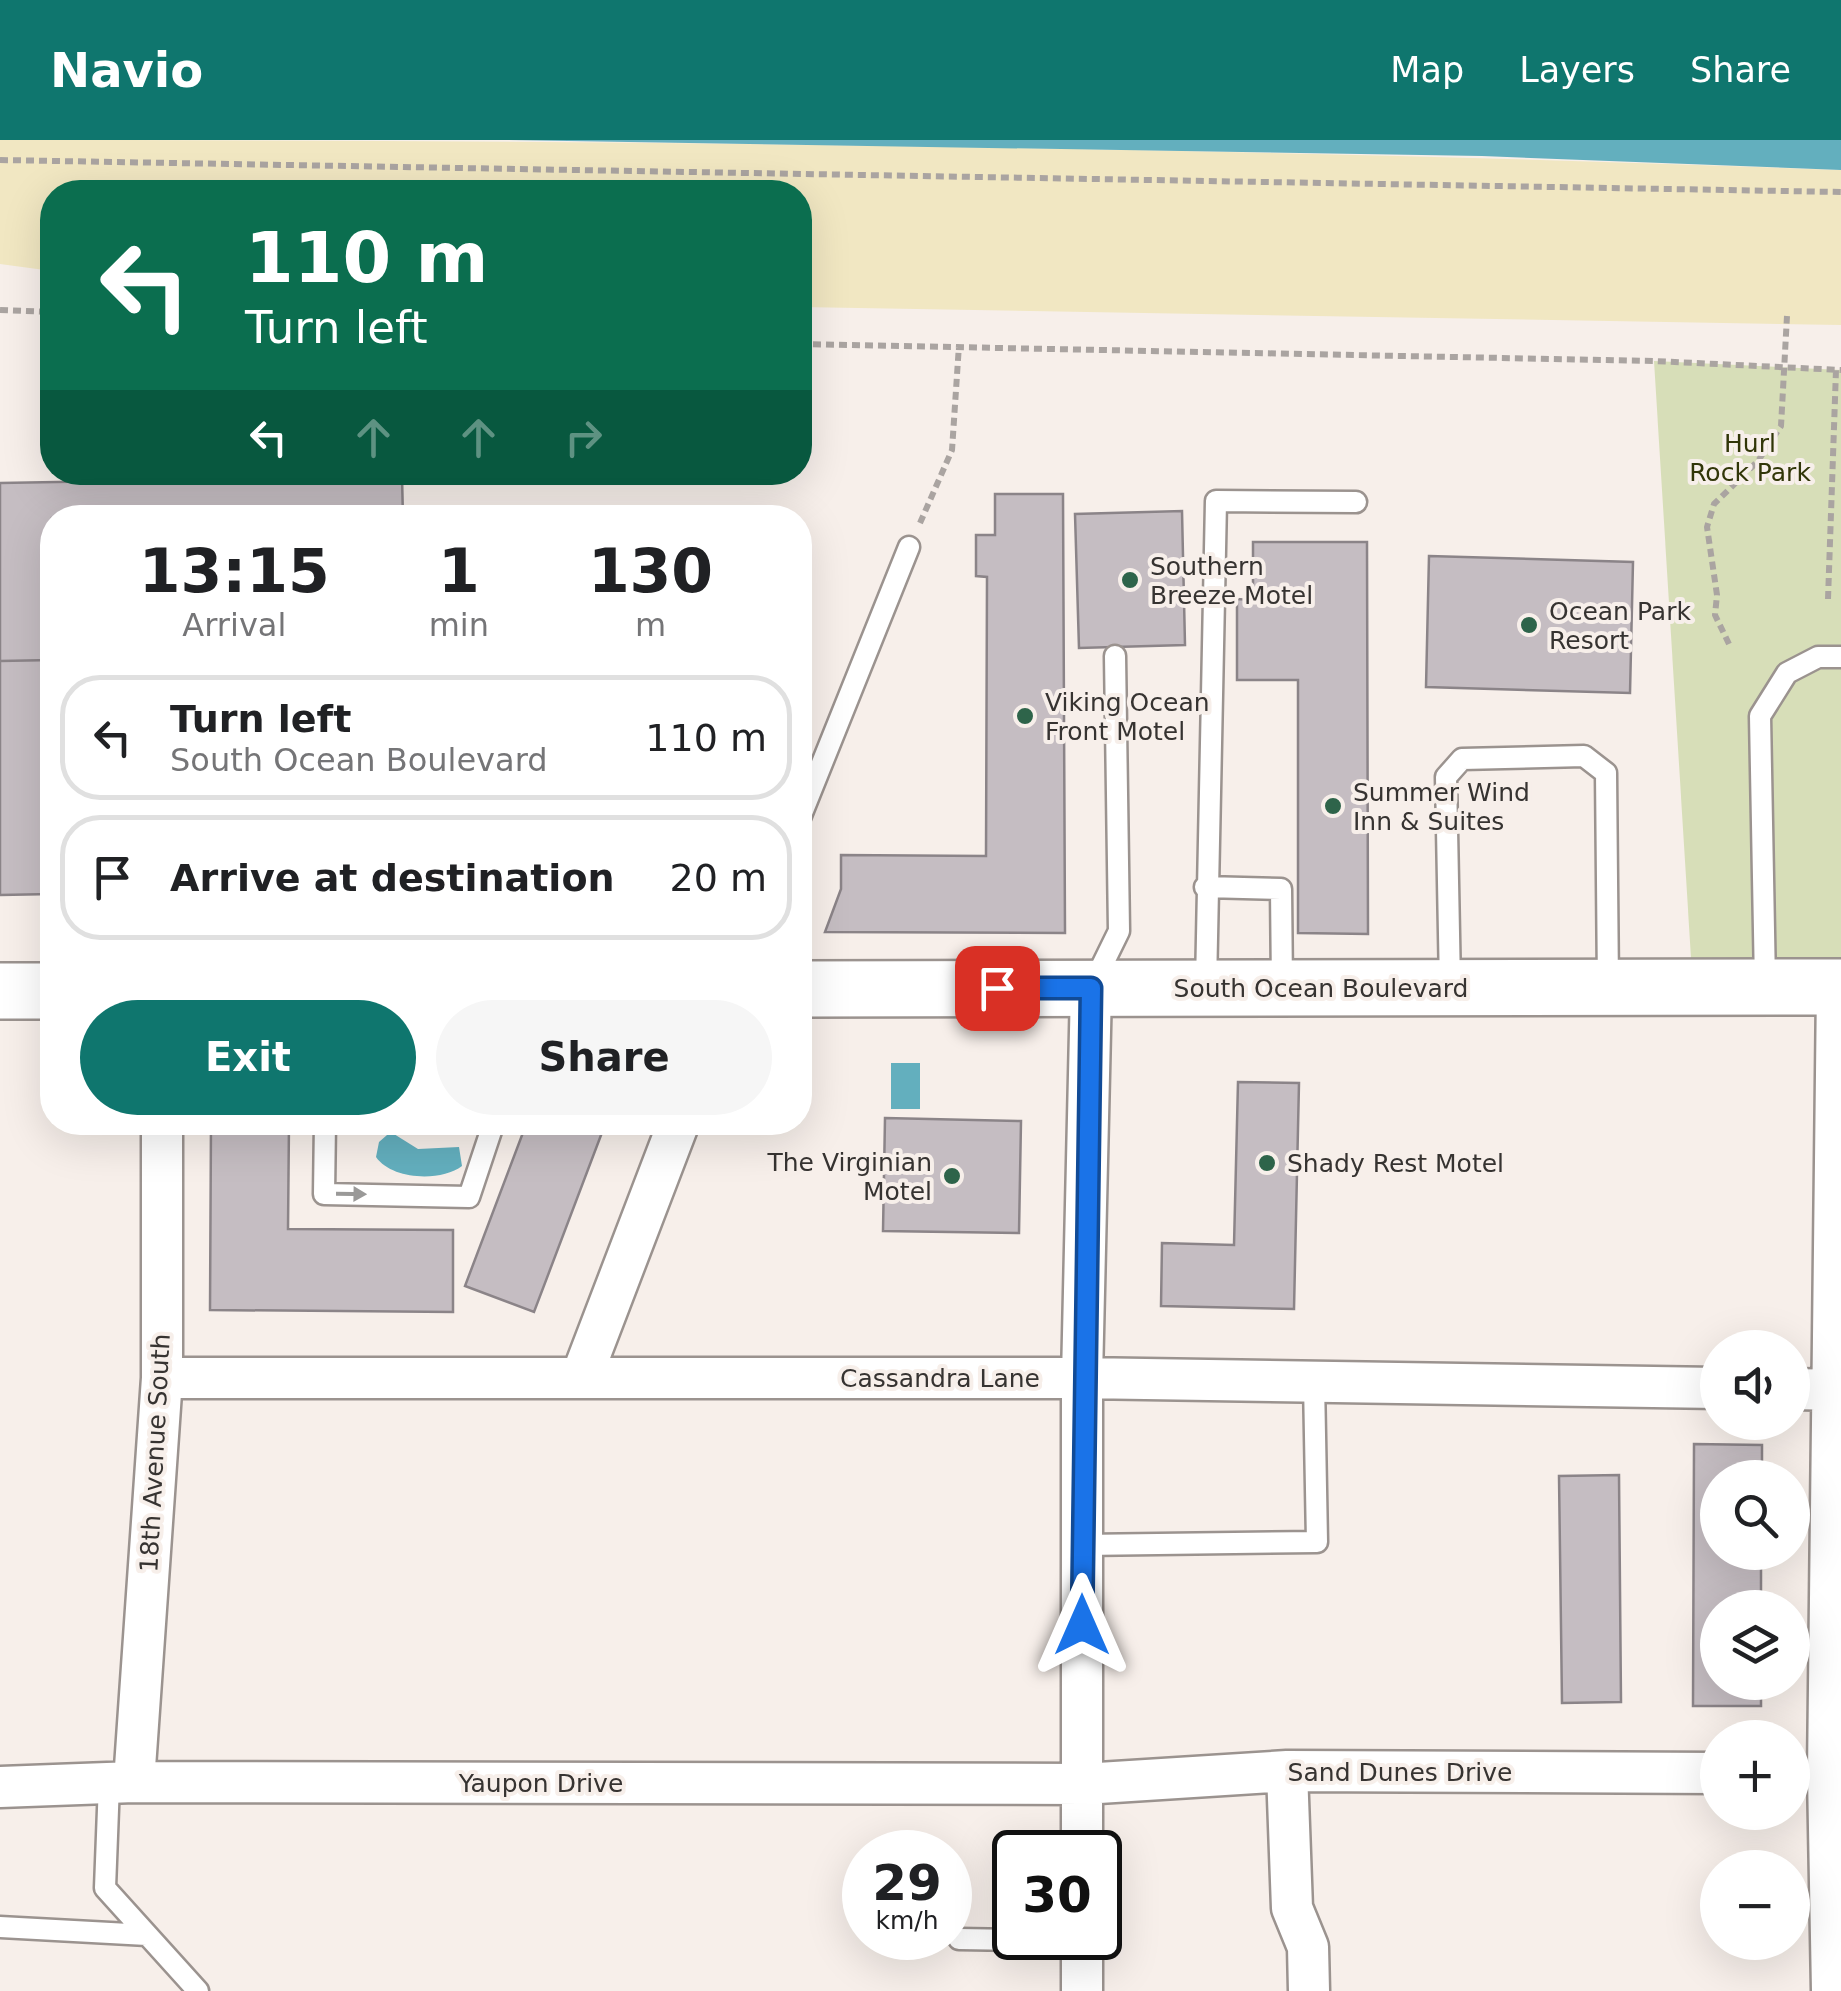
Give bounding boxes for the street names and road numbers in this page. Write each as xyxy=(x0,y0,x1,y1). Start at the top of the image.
street label: South Ocean Boulevard xyxy=(1174,974,1468,1003)
street label: 18th Avenue South xyxy=(134,1333,176,1573)
street label: Cassandra Lane xyxy=(840,1364,1040,1393)
street label: Sand Dunes Drive xyxy=(1288,1758,1512,1787)
street label: Yaupon Drive xyxy=(458,1769,623,1798)

